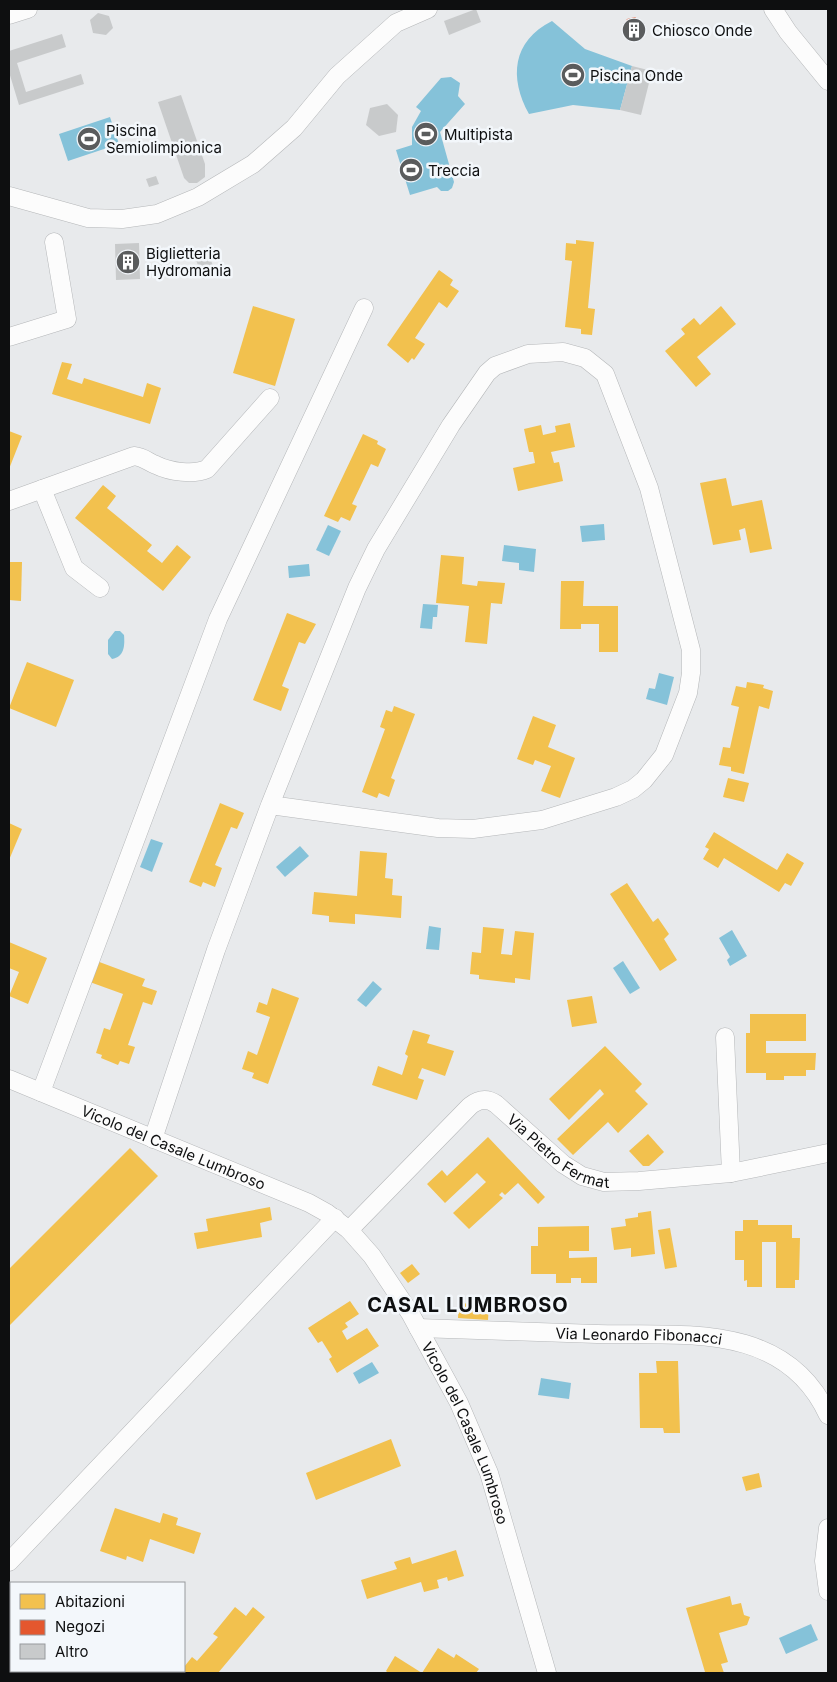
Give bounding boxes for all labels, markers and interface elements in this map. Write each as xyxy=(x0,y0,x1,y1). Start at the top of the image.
building icon: Chiosco Onde xyxy=(621,17,647,43)
place label: Chiosco Onde xyxy=(652,21,752,40)
sports icon: Piscina Onde xyxy=(560,62,586,88)
place label: Piscina Onde xyxy=(590,66,683,85)
place label: Piscina Semiolimpionica xyxy=(106,121,222,157)
sports icon: Multipista xyxy=(413,121,439,147)
place label: Multipista xyxy=(444,125,513,144)
sports icon: Piscina Semiolimpionica xyxy=(76,126,102,152)
sports icon: Treccia xyxy=(398,157,424,183)
place label: Treccia xyxy=(428,161,480,180)
place label: Biglietteria Hydromania xyxy=(146,244,231,280)
building icon: Biglietteria Hydromania xyxy=(115,249,141,275)
street label: Vicolo del Casale Lumbroso xyxy=(79,1100,268,1194)
street label: Via Pietro Fermat xyxy=(504,1109,609,1191)
district label: CASAL LUMBROSO xyxy=(367,1293,569,1317)
street label: Via Leonardo Fibonacci xyxy=(555,1323,724,1348)
street label: Vicolo del Casale Lumbroso xyxy=(418,1338,513,1527)
legend xyxy=(10,1582,185,1672)
text: Abitazioni xyxy=(55,1592,125,1611)
text: Negozi xyxy=(55,1617,105,1636)
text: Altro xyxy=(55,1642,89,1661)

